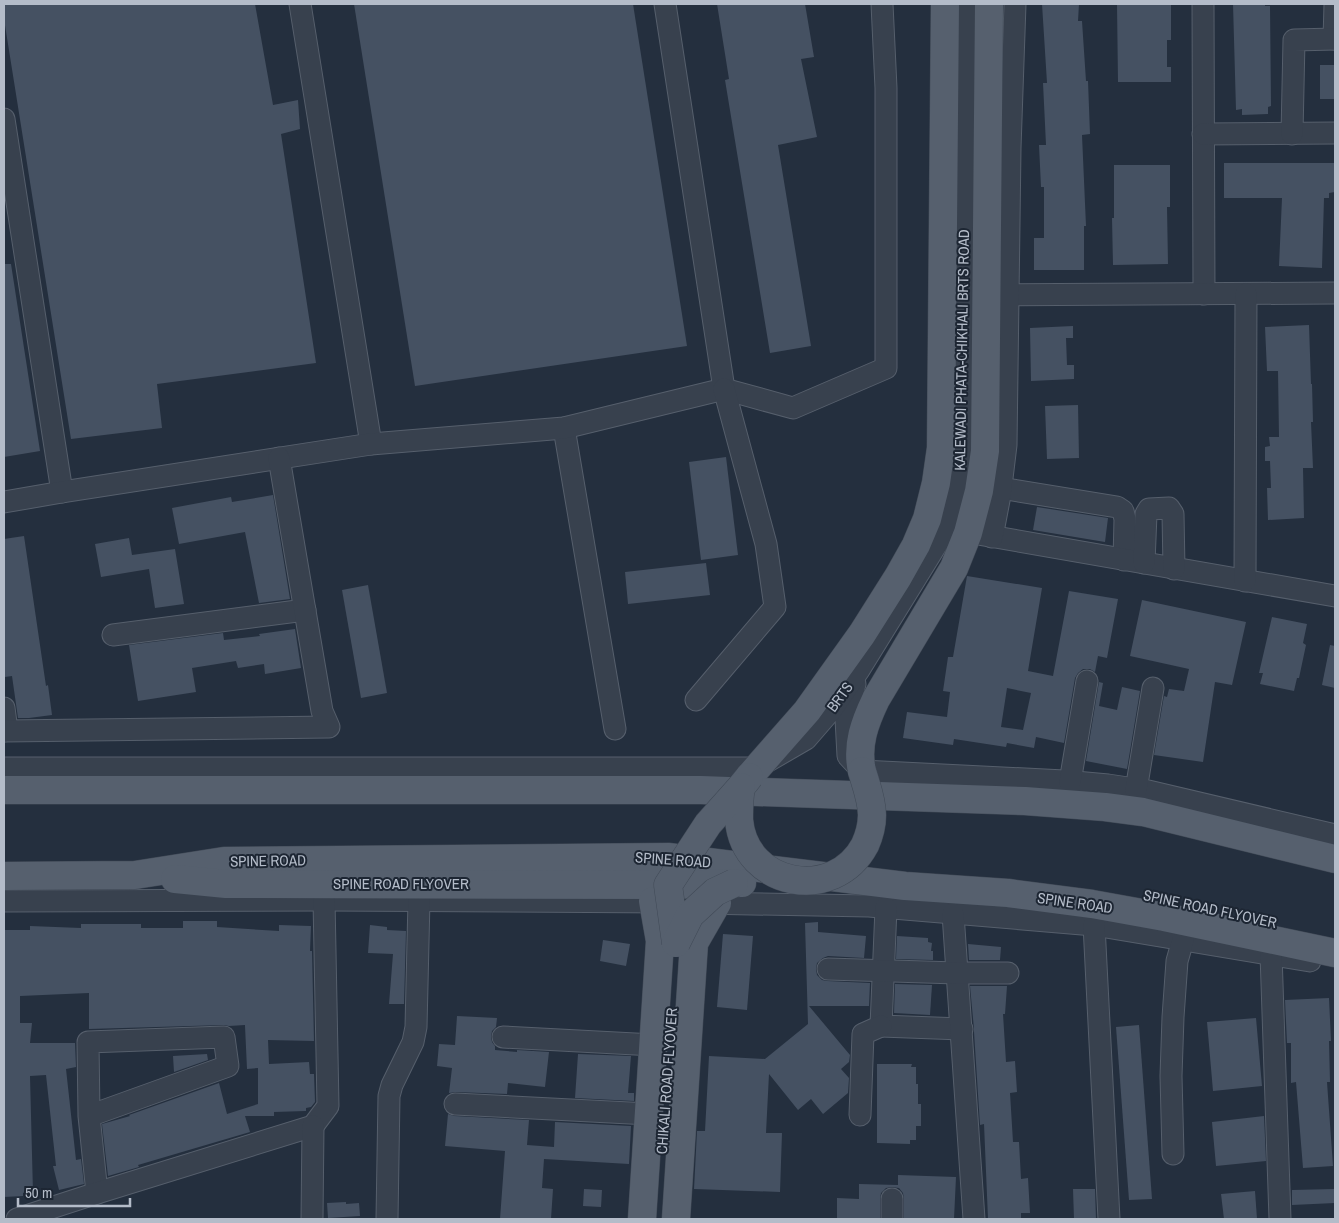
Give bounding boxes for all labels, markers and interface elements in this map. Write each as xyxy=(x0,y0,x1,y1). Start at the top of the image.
street label: KALEWADI PHATA-CHIKHALI BRTS ROAD xyxy=(949,229,974,471)
street label: BRTS xyxy=(822,677,858,716)
street label: SPINE ROAD xyxy=(634,846,712,873)
street label: SPINE ROAD xyxy=(230,849,306,872)
street label: SPINE ROAD FLYOVER xyxy=(333,873,469,894)
street label: SPINE ROAD FLYOVER xyxy=(1141,884,1279,933)
street label: SPINE ROAD xyxy=(1036,887,1114,918)
street label: CHIKALI ROAD FLYOVER xyxy=(651,1007,682,1155)
scale bar xyxy=(18,1176,130,1208)
text: 50 m xyxy=(25,1182,52,1203)

